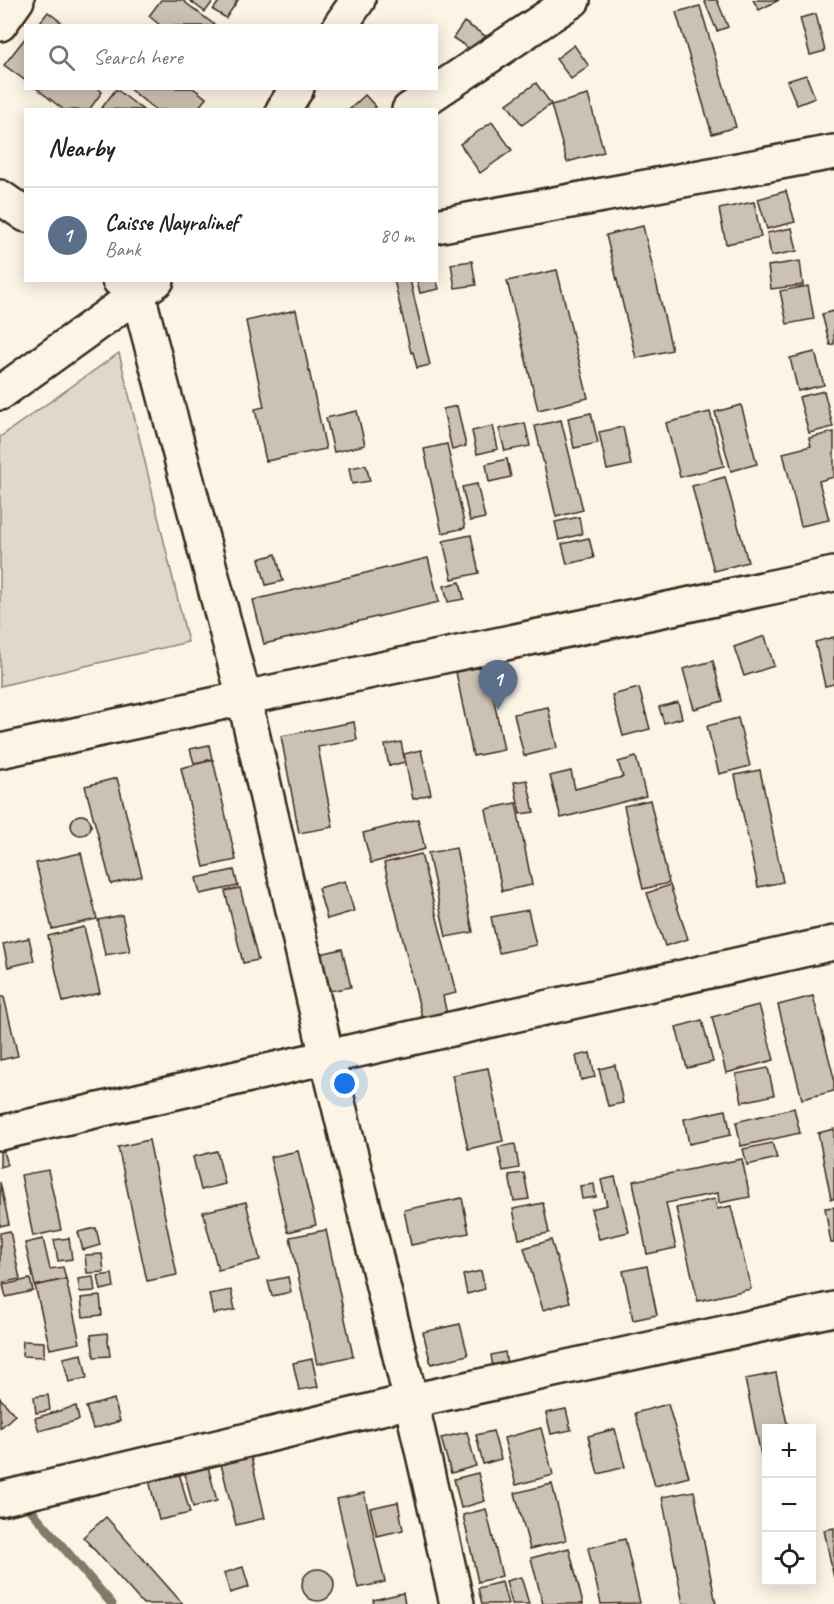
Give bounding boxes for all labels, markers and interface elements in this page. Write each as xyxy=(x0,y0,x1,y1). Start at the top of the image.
search box xyxy=(24,24,438,90)
icon: search xyxy=(45,41,78,74)
text: Search here xyxy=(93,43,183,71)
text: Nearby xyxy=(48,131,113,164)
text: Caisse Nayralinef xyxy=(105,209,238,237)
text: 1 xyxy=(63,223,72,248)
text: 80 m xyxy=(380,223,414,248)
text: Bank xyxy=(105,237,140,262)
pin: 1 xyxy=(478,660,518,710)
your location xyxy=(330,1069,359,1098)
map controls xyxy=(762,1424,816,1586)
button: + xyxy=(762,1424,816,1478)
button: − xyxy=(762,1478,816,1532)
button: locate xyxy=(762,1532,816,1586)

